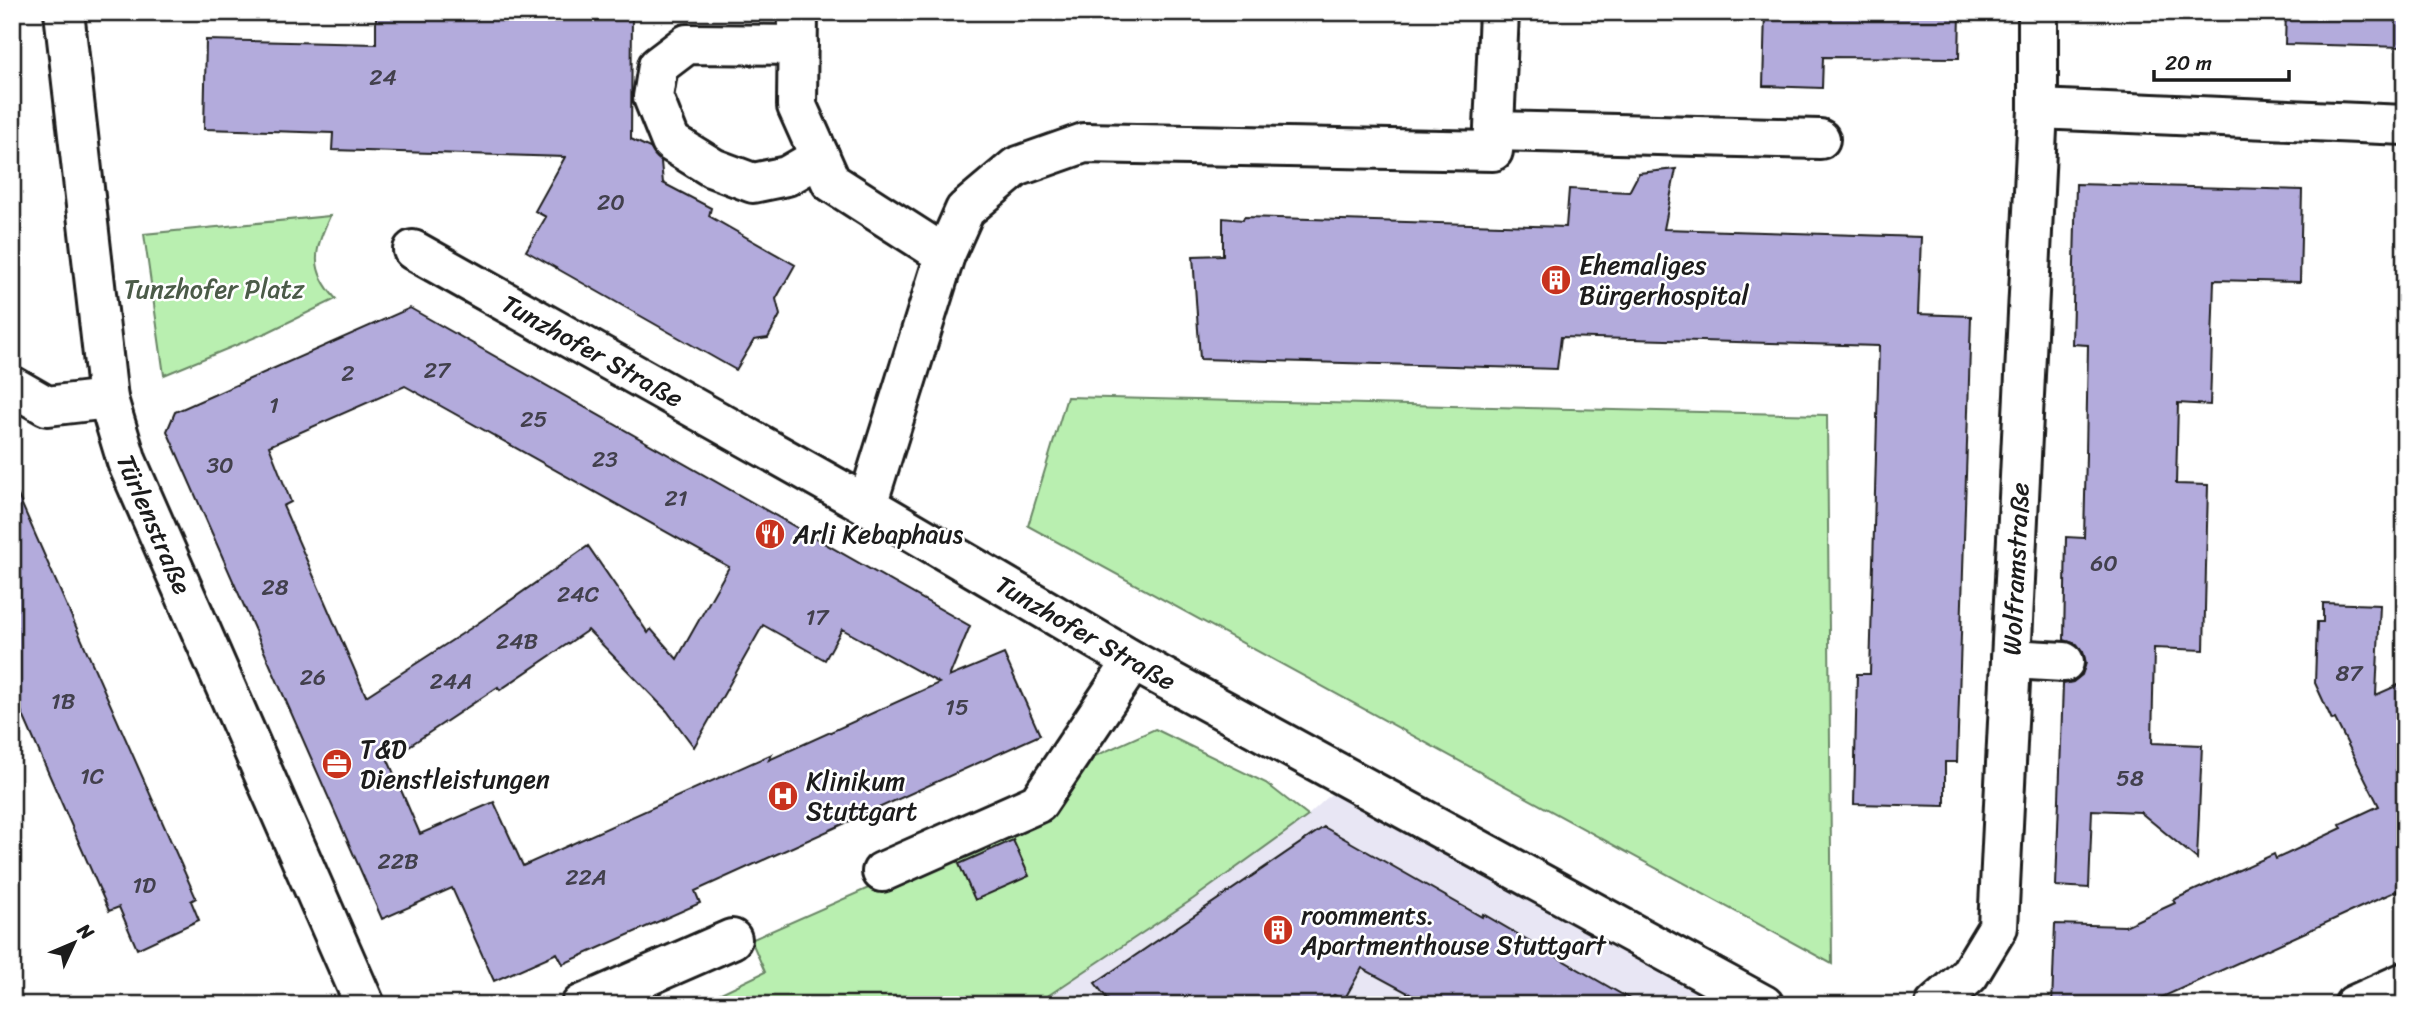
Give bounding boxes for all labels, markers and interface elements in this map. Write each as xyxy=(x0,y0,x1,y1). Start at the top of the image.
scale bar xyxy=(2154,38,2289,82)
text: 20 m xyxy=(2165,44,2212,82)
house number: 24 xyxy=(369,57,397,98)
house number: 20 xyxy=(597,182,625,223)
place label: Ehemaliges Bürgerhospital xyxy=(1579,242,1749,318)
building icon: Ehemaliges Bürgerhospital xyxy=(1539,263,1573,297)
park label: Tunzhofer Platz xyxy=(124,266,305,312)
street label: Tunzhofer Straße xyxy=(493,281,692,421)
house number: 27 xyxy=(424,350,452,391)
house number: 2 xyxy=(341,353,355,394)
house number: 1 xyxy=(269,385,279,426)
house number: 25 xyxy=(520,399,548,440)
house number: 23 xyxy=(592,439,618,480)
house number: 30 xyxy=(206,445,234,486)
street label: Türlenstraße xyxy=(103,449,205,602)
house number: 21 xyxy=(664,478,688,519)
street label: Wolframstraße xyxy=(1988,481,2043,656)
place label: Arli Kebaphaus xyxy=(792,511,964,557)
restaurant icon: Arli Kebaphaus xyxy=(753,517,787,551)
house number: 60 xyxy=(2090,543,2118,584)
street label: Tunzhofer Straße xyxy=(986,562,1185,703)
house number: 28 xyxy=(261,567,289,608)
house number: 24C xyxy=(557,574,600,615)
house number: 17 xyxy=(806,597,830,638)
house number: 24B xyxy=(496,621,538,662)
house number: 87 xyxy=(2335,653,2364,694)
house number: 26 xyxy=(300,657,326,698)
house number: 24A xyxy=(430,661,472,702)
house number: 1B xyxy=(51,681,75,722)
house number: 15 xyxy=(945,687,969,728)
place label: T&D Dienstleistungen xyxy=(360,726,550,802)
office icon: T&D Dienstleistungen xyxy=(320,747,354,781)
house number: 1C xyxy=(80,756,105,797)
place label: Klinikum Stuttgart xyxy=(806,758,917,834)
house number: 58 xyxy=(2116,758,2144,799)
hospital icon: Klinikum Stuttgart xyxy=(766,779,800,813)
house number: 22B xyxy=(377,841,419,882)
house number: 22A xyxy=(565,857,607,898)
house number: 1D xyxy=(132,865,156,906)
place label: roomments. Apartmenthouse Stuttgart xyxy=(1300,892,1607,968)
north arrow xyxy=(38,908,108,978)
building icon: roomments. Apartmenthouse Stuttgart xyxy=(1261,913,1295,947)
text: N xyxy=(69,915,103,948)

